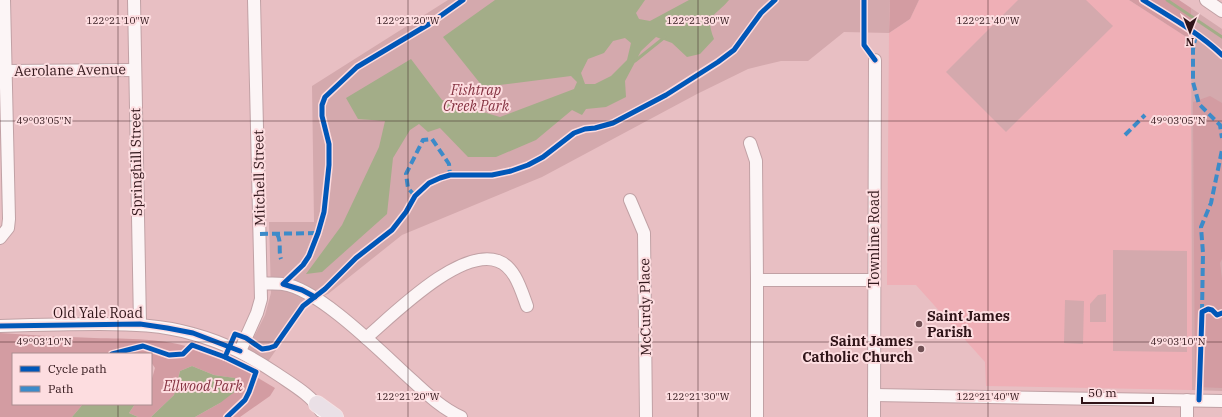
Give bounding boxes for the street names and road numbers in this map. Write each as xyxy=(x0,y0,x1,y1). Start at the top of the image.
street label: Aerolane Avenue xyxy=(14,60,126,80)
street label: Springhill Street xyxy=(126,108,146,216)
street label: Mitchell Street xyxy=(249,130,269,226)
street label: Townline Road xyxy=(865,190,883,288)
street label: McCurdy Place xyxy=(635,258,655,356)
street label: Old Yale Road xyxy=(53,304,143,322)

